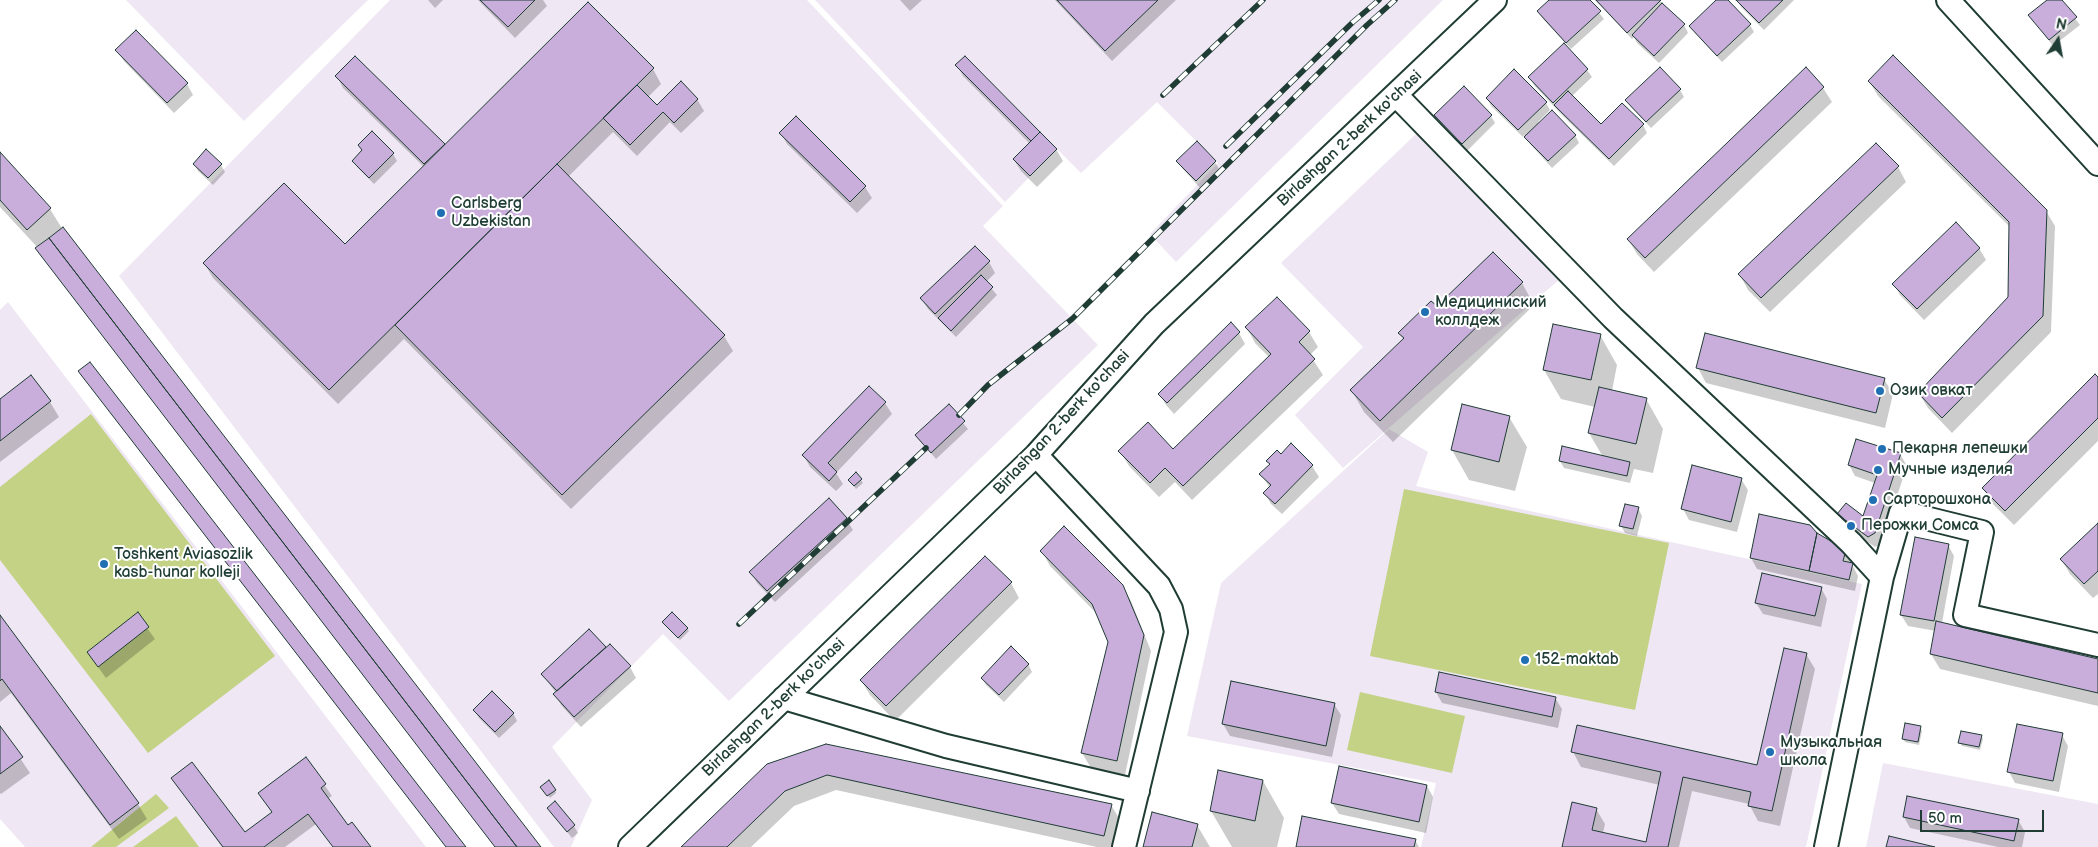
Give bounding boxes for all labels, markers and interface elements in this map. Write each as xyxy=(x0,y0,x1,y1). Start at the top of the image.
north arrow xyxy=(2033,15,2083,65)
text: N xyxy=(2054,15,2068,34)
street label: Birlashgan 2-berk ko'chasi xyxy=(1274,67,1426,211)
place label: Carlsberg Uzbekistan xyxy=(451,194,531,232)
marker: Carlsberg Uzbekistan xyxy=(435,207,447,219)
place label: Медициниский коллдеж xyxy=(1435,293,1547,331)
marker: Медициниский коллдеж xyxy=(1419,306,1431,318)
street label: Birlashgan 2-berk ko'chasi xyxy=(990,347,1134,499)
place label: Озик овкат xyxy=(1890,381,1973,401)
marker: Озик овкат xyxy=(1874,385,1886,397)
place label: Пекарня лепешки xyxy=(1892,439,2028,459)
marker: Пекарня лепешки xyxy=(1876,443,1888,455)
place label: Мучные изделия xyxy=(1888,460,2013,480)
marker: Мучные изделия xyxy=(1872,464,1884,476)
place label: Сарторошхона xyxy=(1883,490,1991,510)
marker: Сарторошхона xyxy=(1867,494,1879,506)
place label: Перожки Сомса xyxy=(1861,516,1979,536)
marker: Перожки Сомса xyxy=(1845,520,1857,532)
place label: Toshkent Aviasozlik kasb-hunar kolleji xyxy=(114,545,253,583)
marker: Toshkent Aviasozlik kasb-hunar kolleji xyxy=(98,558,110,570)
street label: Birlashgan 2-berk ko'chasi xyxy=(699,635,849,781)
place label: 152-maktab xyxy=(1535,650,1619,670)
marker: 152-maktab xyxy=(1519,654,1531,666)
place label: Музыкальная школа xyxy=(1780,733,1882,771)
marker: Музыкальная школа xyxy=(1764,746,1776,758)
scale bar xyxy=(1923,800,2047,832)
text: 50 m xyxy=(1928,809,1962,828)

